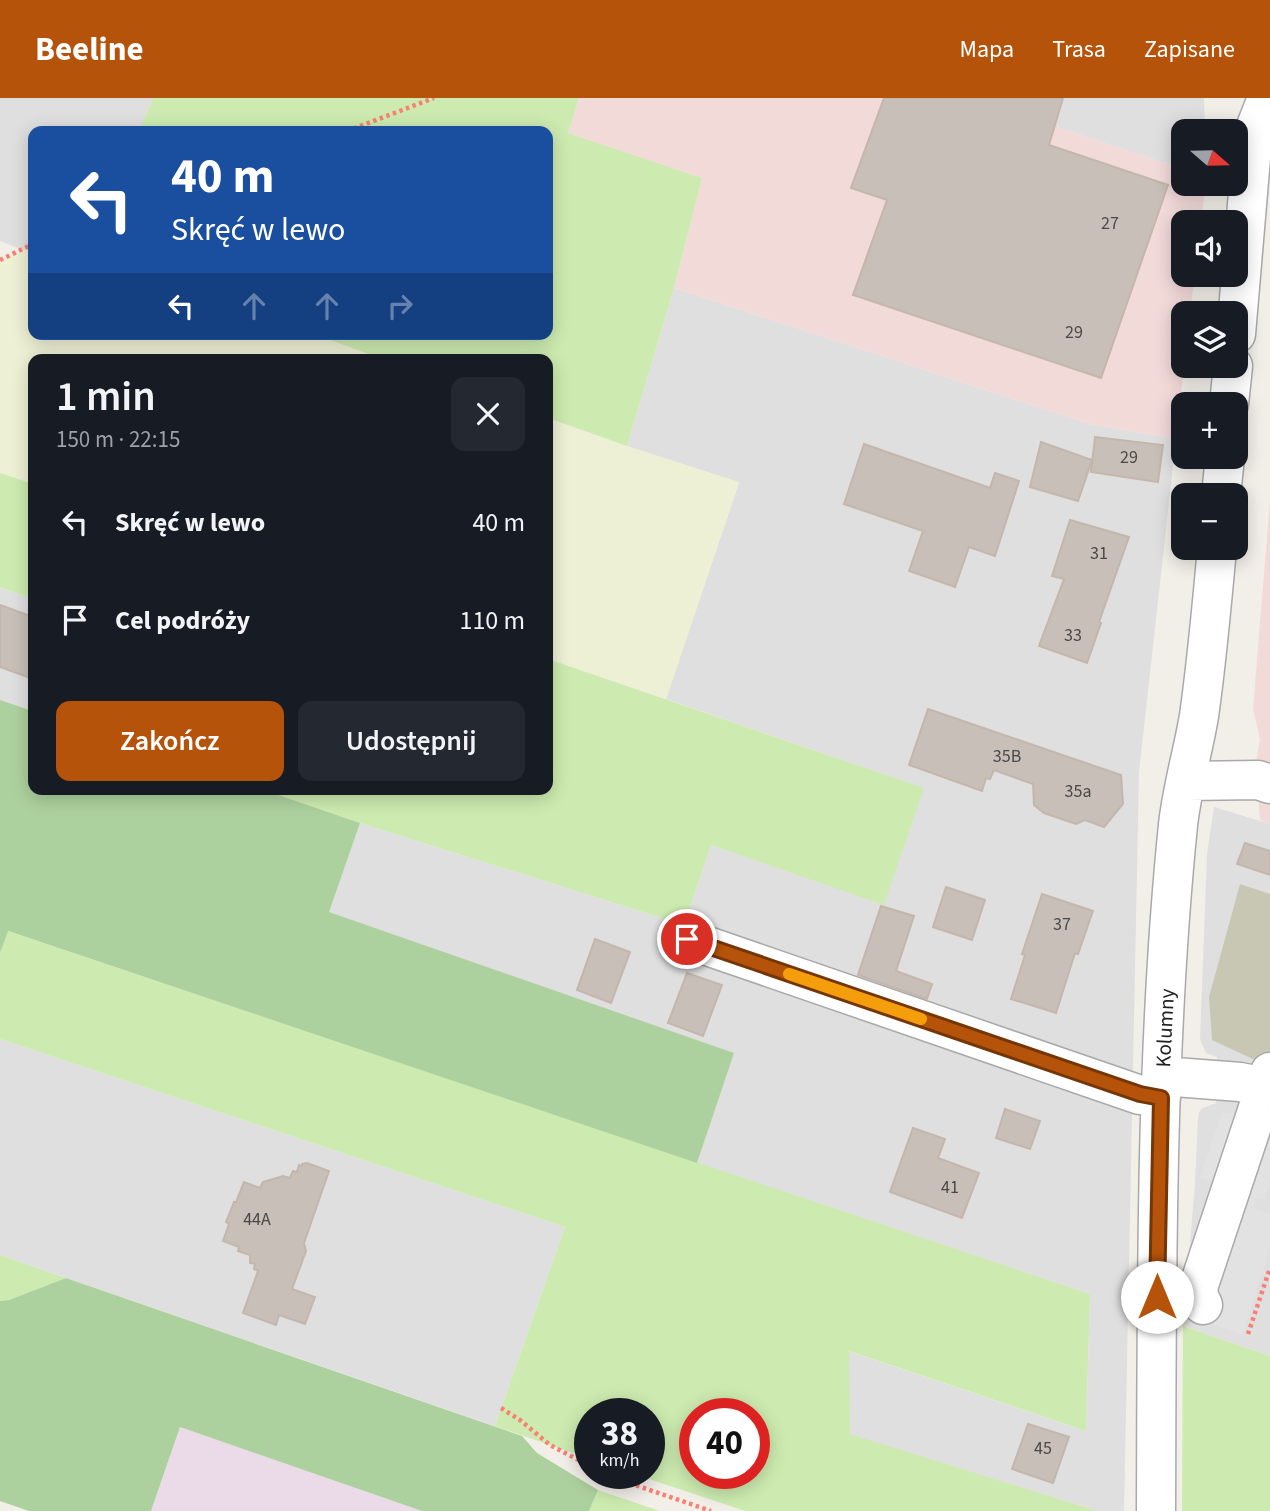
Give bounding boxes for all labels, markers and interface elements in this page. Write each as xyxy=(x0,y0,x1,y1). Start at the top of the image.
text: Beeline xyxy=(35,26,144,73)
text: Mapa xyxy=(960,32,1014,67)
text: Trasa xyxy=(1052,32,1106,67)
text: Zapisane xyxy=(1144,32,1235,67)
north arrow xyxy=(1171,119,1248,196)
map controls xyxy=(1171,119,1248,560)
text: 40 m xyxy=(171,142,275,212)
icon: left xyxy=(56,154,147,245)
text: Skręć w lewo xyxy=(171,207,345,253)
button: sound xyxy=(1171,210,1248,287)
house number: 27 xyxy=(1101,211,1119,236)
icon: left xyxy=(162,287,200,325)
icon: ahead xyxy=(235,287,273,325)
icon: ahead xyxy=(308,287,346,325)
icon: right xyxy=(381,287,419,325)
button: layers xyxy=(1171,301,1248,378)
house number: 29 xyxy=(1065,320,1083,345)
text: 1 min xyxy=(56,367,156,427)
button: close xyxy=(451,377,525,451)
button: + xyxy=(1171,392,1248,469)
text: 150 m · 22:15 xyxy=(56,423,180,456)
house number: 29 xyxy=(1120,445,1138,470)
button: − xyxy=(1171,483,1248,560)
icon: left xyxy=(56,503,94,541)
text: Skręć w lewo xyxy=(115,504,265,541)
text: 40 m xyxy=(472,504,525,541)
house number: 31 xyxy=(1090,541,1108,566)
icon: arrive xyxy=(56,601,94,639)
text: Cel podróży xyxy=(115,602,250,639)
text: 110 m xyxy=(459,602,525,639)
house number: 33 xyxy=(1064,623,1082,648)
button: Zakończ xyxy=(56,701,284,781)
button: Udostępnij xyxy=(298,701,525,781)
house number: 35B xyxy=(993,744,1021,769)
house number: 35a xyxy=(1065,779,1091,804)
pin xyxy=(657,909,717,969)
house number: 37 xyxy=(1053,912,1071,937)
icon: arrive xyxy=(668,920,706,958)
street label: Kolumny xyxy=(1148,988,1182,1068)
house number: 41 xyxy=(941,1175,959,1200)
house number: 44A xyxy=(243,1207,271,1232)
position arrow xyxy=(1120,1260,1194,1334)
speed limit sign: 40 xyxy=(679,1398,770,1489)
text: 38 xyxy=(601,1409,638,1459)
house number: 45 xyxy=(1034,1436,1052,1461)
text: km/h xyxy=(600,1448,639,1473)

